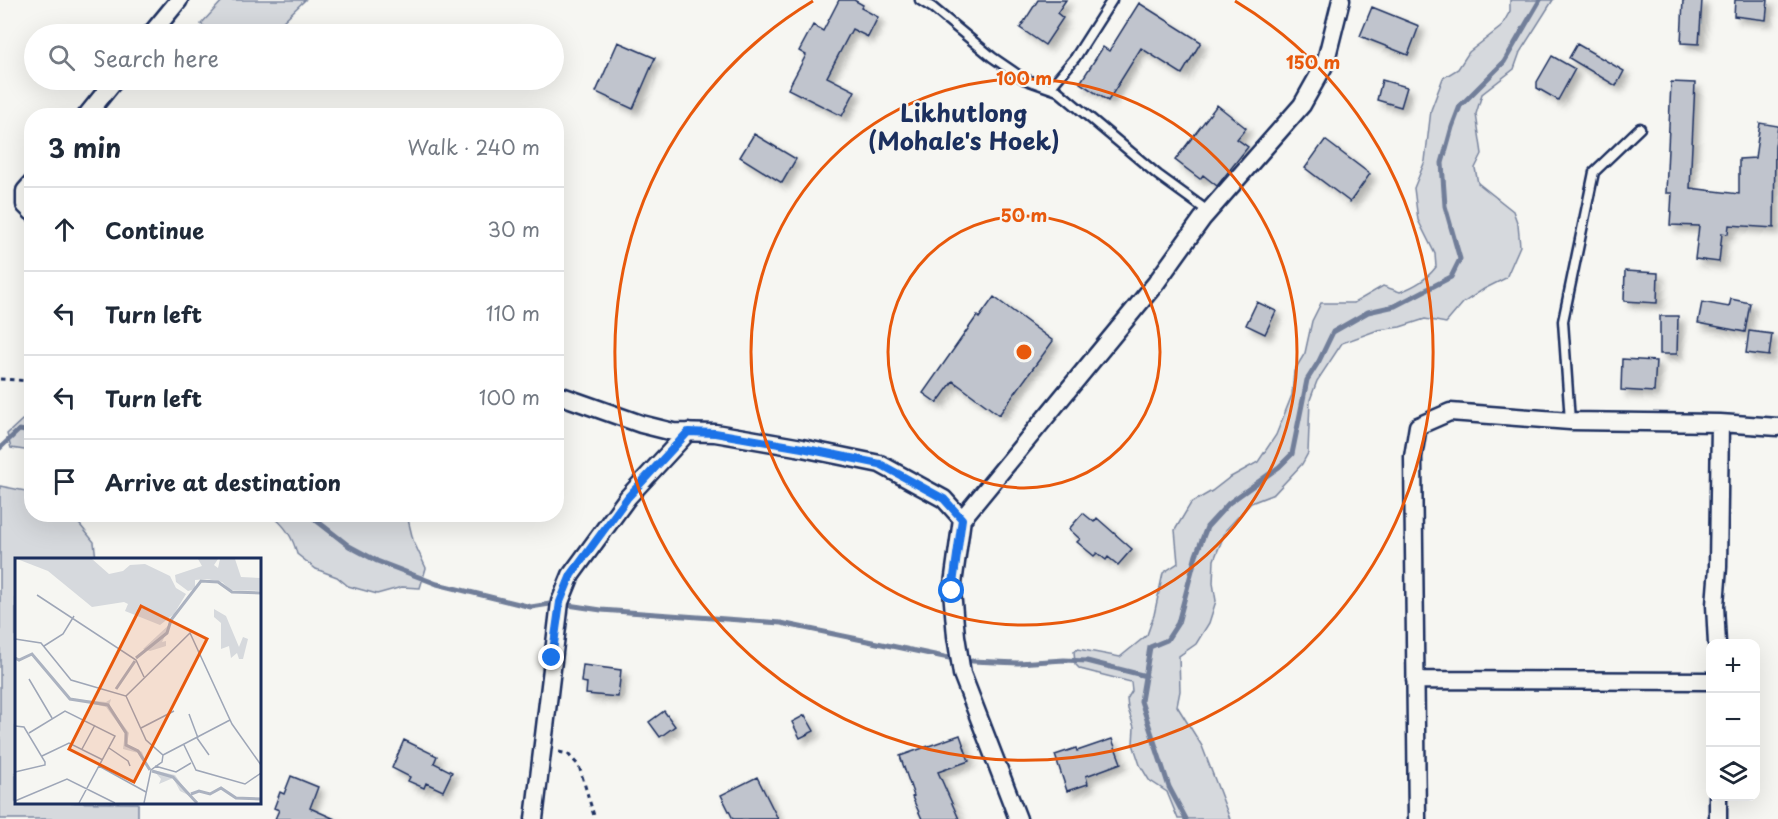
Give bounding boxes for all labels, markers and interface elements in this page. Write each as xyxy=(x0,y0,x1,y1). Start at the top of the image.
search box xyxy=(24,24,564,90)
icon: search xyxy=(45,41,78,74)
text: Search here xyxy=(93,41,219,74)
text: 150 m xyxy=(1286,48,1340,75)
text: 100 m xyxy=(996,64,1052,91)
district label: Likhutlong (Mohale's Hoek) xyxy=(868,94,1060,158)
text: 3 min xyxy=(48,128,121,167)
text: Walk · 240 m xyxy=(407,132,540,162)
text: 50 m xyxy=(1001,201,1047,228)
icon: ahead xyxy=(48,213,81,246)
text: Continue xyxy=(105,213,204,246)
text: 30 m xyxy=(487,214,540,244)
icon: left xyxy=(48,297,81,330)
text: Turn left xyxy=(105,297,202,330)
text: 110 m xyxy=(486,298,540,328)
centre of rings xyxy=(1014,342,1034,362)
icon: left xyxy=(48,381,81,414)
text: Turn left xyxy=(105,381,202,414)
text: 100 m xyxy=(479,382,540,412)
icon: arrive xyxy=(48,465,81,498)
text: Arrive at destination xyxy=(105,465,341,498)
inset map xyxy=(15,558,261,804)
route start xyxy=(938,577,964,603)
map controls xyxy=(1706,639,1760,801)
button: + xyxy=(1706,639,1760,693)
route end xyxy=(538,644,564,670)
button: − xyxy=(1706,693,1760,747)
button: layers xyxy=(1706,747,1760,801)

